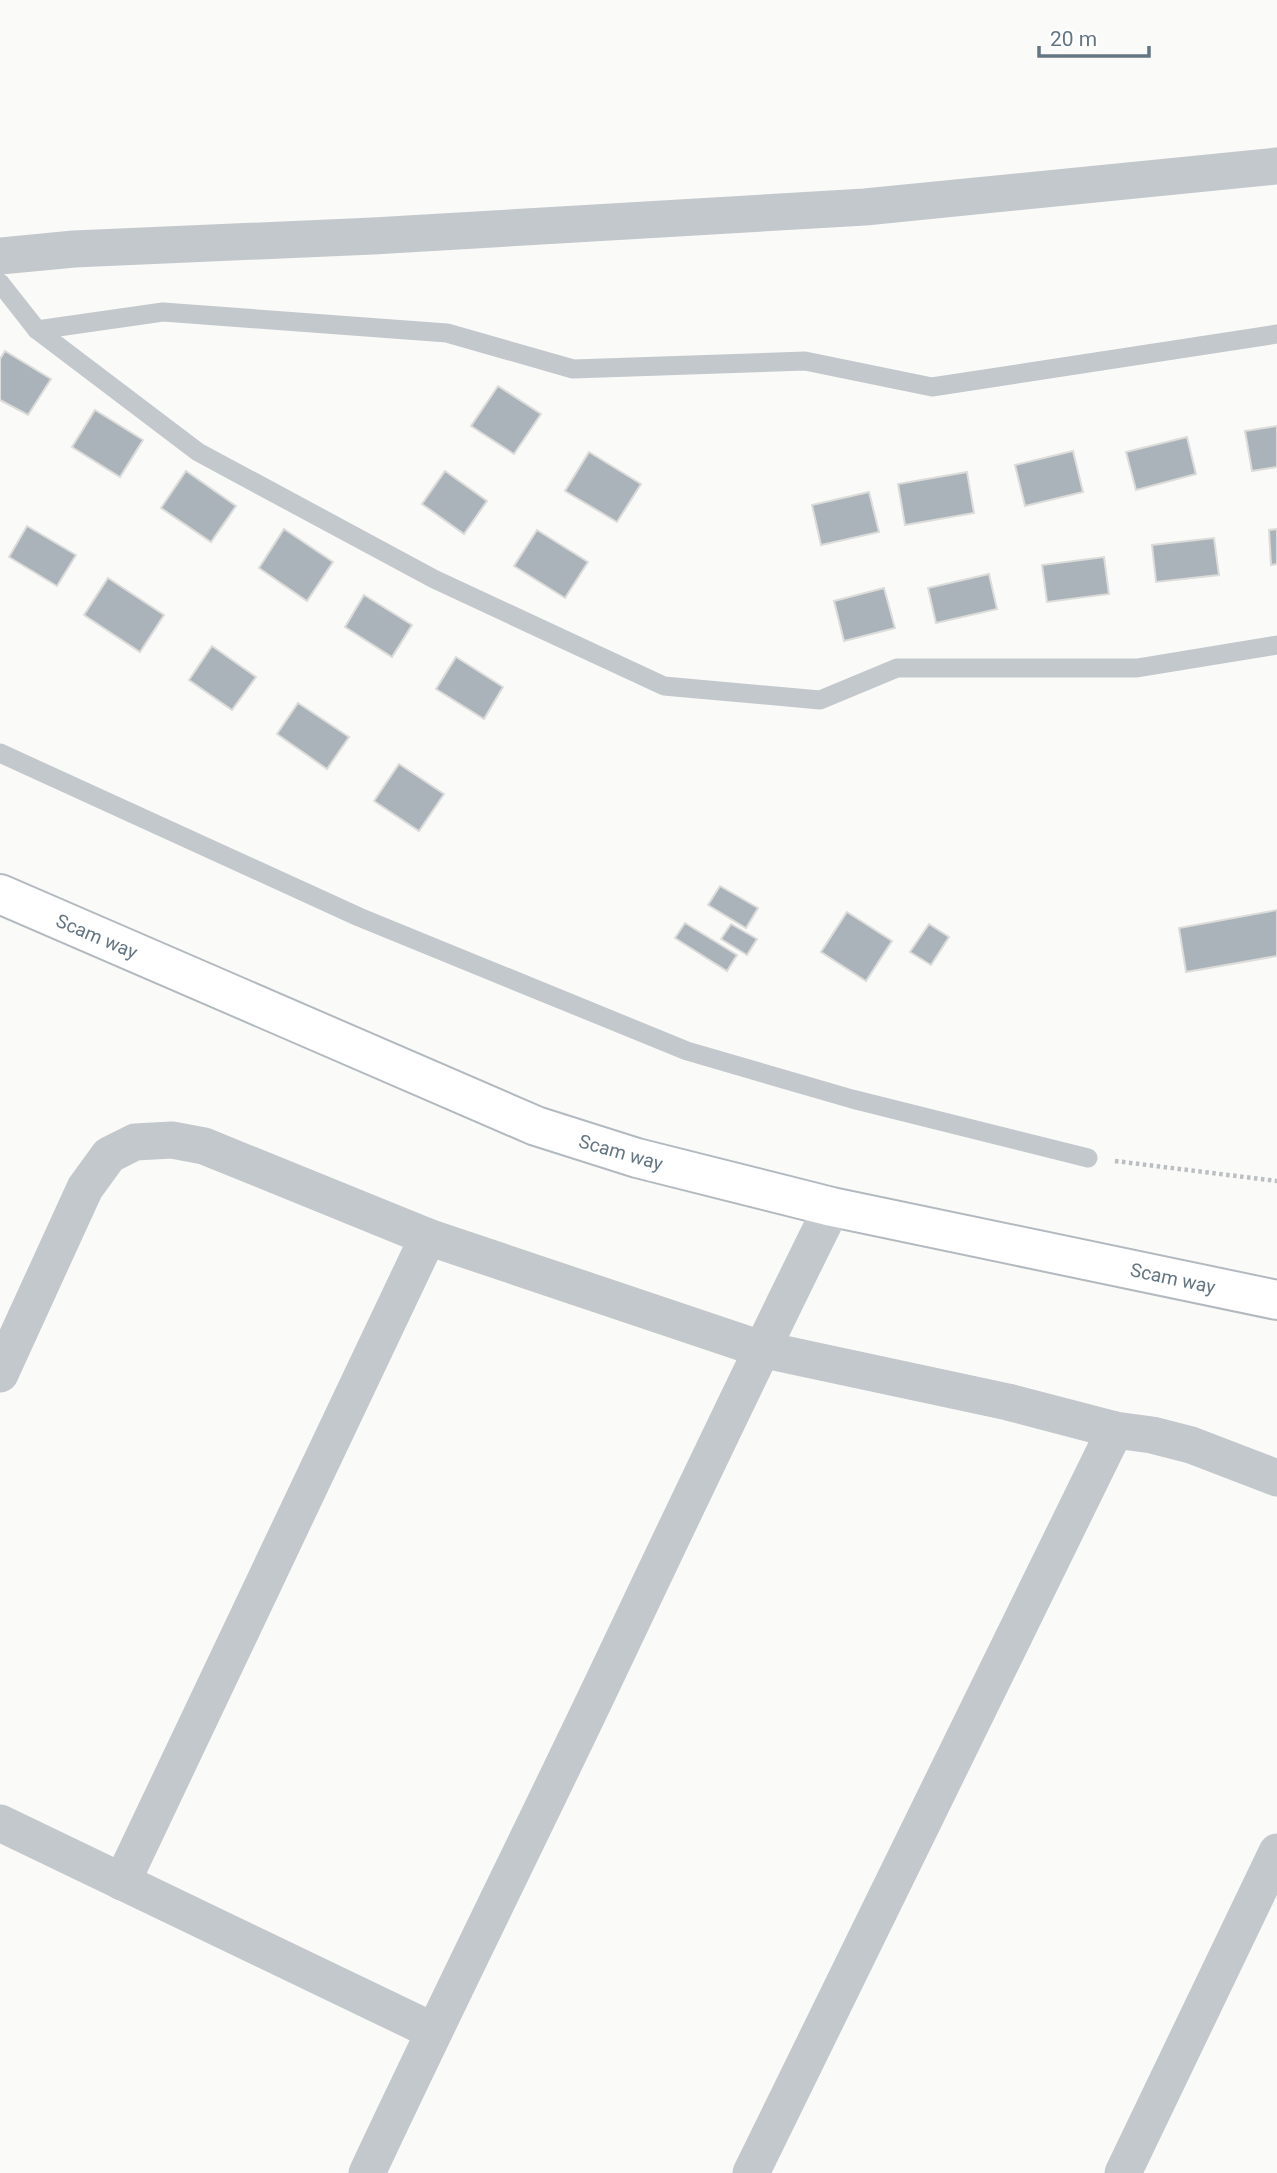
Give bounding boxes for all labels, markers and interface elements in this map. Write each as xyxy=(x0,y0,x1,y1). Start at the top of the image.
scale bar xyxy=(1039,14,1149,58)
text: 20 m xyxy=(1050,27,1097,51)
street label: Scam way xyxy=(53,909,141,964)
street label: Scam way xyxy=(576,1130,666,1175)
street label: Scam way xyxy=(1128,1258,1218,1299)

